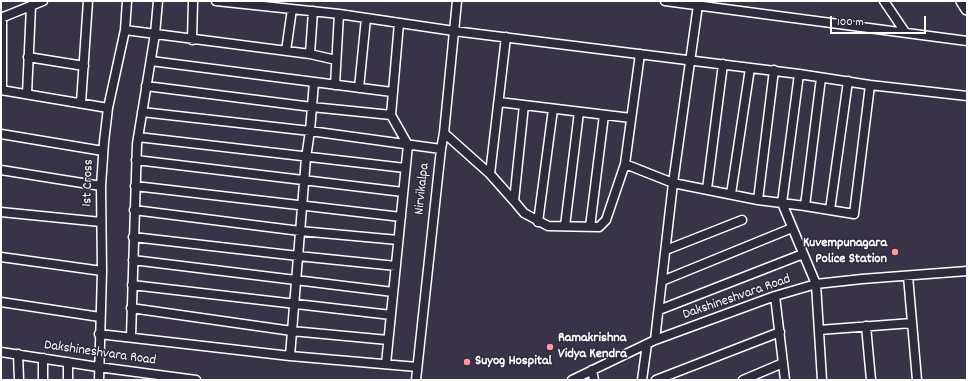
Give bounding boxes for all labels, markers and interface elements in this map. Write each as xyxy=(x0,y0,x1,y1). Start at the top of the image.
scale bar xyxy=(832,8,928,34)
text: 100 m xyxy=(837,14,864,31)
street label: 1st Cross xyxy=(80,159,98,207)
street label: Nirvikalpa xyxy=(412,162,434,216)
place label: Kuvempunagara Police Station xyxy=(803,236,887,268)
marker: Kuvempunagara Police Station xyxy=(890,247,900,257)
street label: Dakshineshvara Road xyxy=(681,272,793,324)
place label: Ramakrishna Vidya Kendra xyxy=(558,331,627,364)
street label: Dakshineshvara Road xyxy=(43,338,157,370)
marker: Ramakrishna Vidya Kendra xyxy=(545,342,555,352)
place label: Suyog Hospital xyxy=(475,354,552,370)
marker: Suyog Hospital xyxy=(462,357,472,367)

